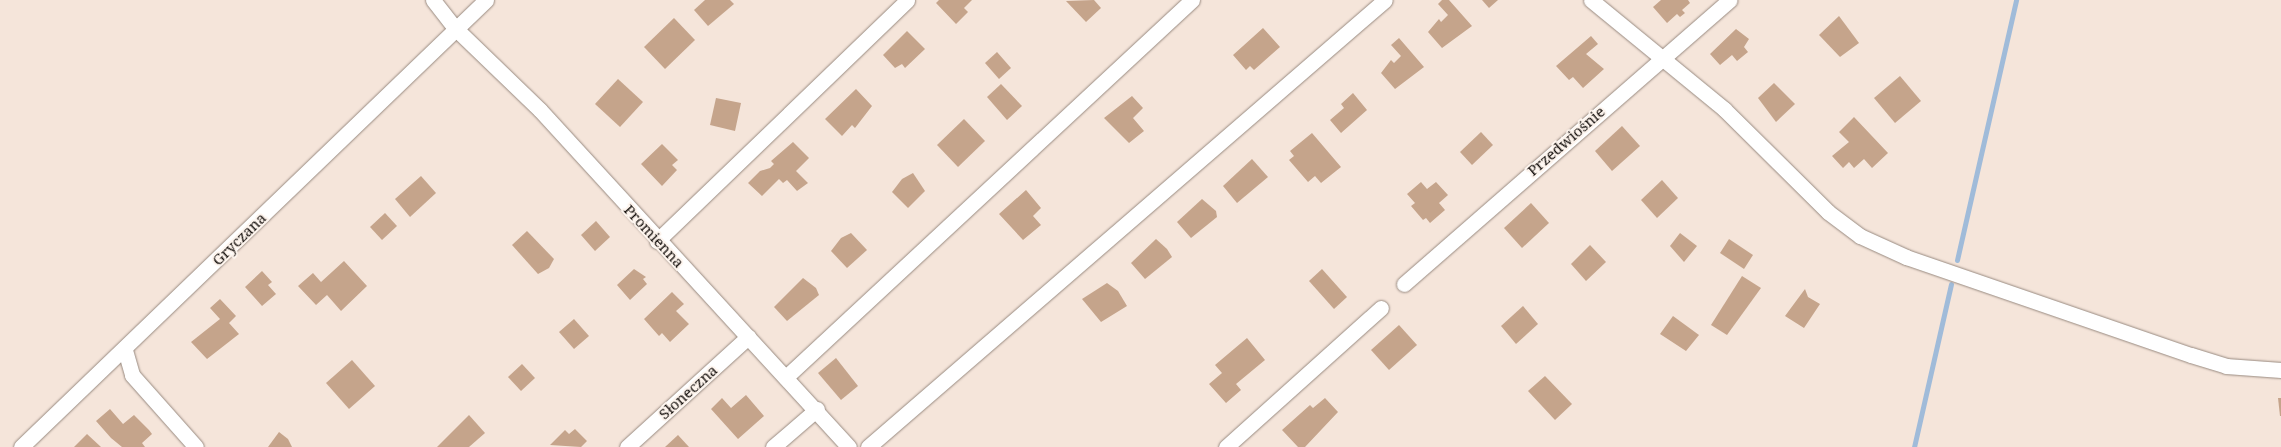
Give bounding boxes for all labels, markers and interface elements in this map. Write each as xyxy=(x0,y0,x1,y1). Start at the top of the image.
street label: Przedwiośnie xyxy=(1524,102,1608,180)
street label: Promienna xyxy=(620,201,688,271)
street label: Gryczana xyxy=(208,209,270,269)
street label: Słoneczna xyxy=(655,361,721,423)

